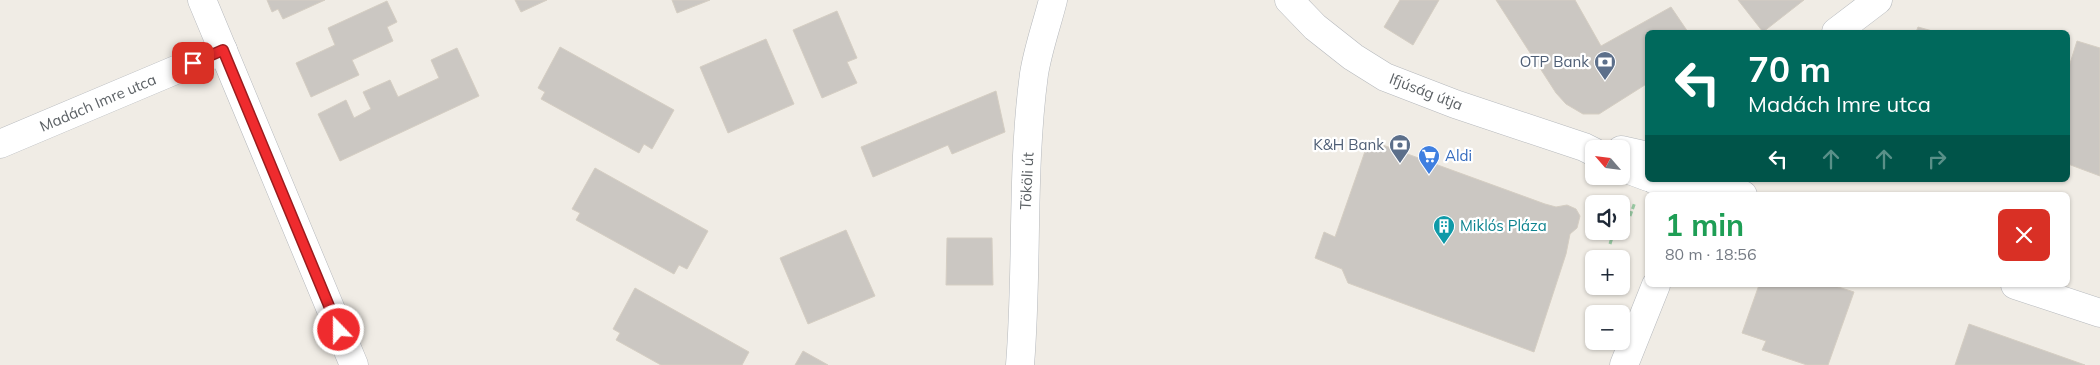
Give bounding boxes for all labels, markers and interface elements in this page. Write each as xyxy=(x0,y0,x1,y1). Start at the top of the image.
pin xyxy=(172,42,214,84)
text: 70 m xyxy=(1748,47,1831,91)
icon: arrive xyxy=(179,49,207,77)
bank icon: OTP Bank xyxy=(1593,50,1617,81)
icon: left xyxy=(1665,50,1730,115)
place label: OTP Bank xyxy=(1520,52,1589,71)
street label: Madách Imre utca xyxy=(37,69,159,136)
street label: Ifjúság útja xyxy=(1387,69,1466,114)
text: Madách Imre utca xyxy=(1748,90,1931,118)
bank icon: K&H Bank xyxy=(1388,133,1412,164)
place label: K&H Bank xyxy=(1313,135,1384,154)
north arrow xyxy=(1585,140,1630,185)
map controls xyxy=(1585,140,1630,350)
supermarket icon: Aldi xyxy=(1417,144,1441,175)
icon: left xyxy=(1764,145,1792,173)
icon: ahead xyxy=(1817,145,1845,173)
icon: ahead xyxy=(1870,145,1898,173)
icon: right xyxy=(1923,145,1951,173)
place label: Aldi xyxy=(1445,146,1472,165)
street label: Tököli út xyxy=(1016,152,1037,210)
button: sound xyxy=(1585,195,1630,240)
text: 1 min xyxy=(1665,206,1744,244)
button: close xyxy=(1998,209,2050,261)
building icon: Miklós Pláza xyxy=(1432,214,1456,245)
place label: Miklós Pláza xyxy=(1460,216,1547,235)
text: 80 m · 18:56 xyxy=(1665,244,1757,264)
button: + xyxy=(1585,250,1630,295)
position arrow xyxy=(312,303,364,355)
button: − xyxy=(1585,305,1630,350)

